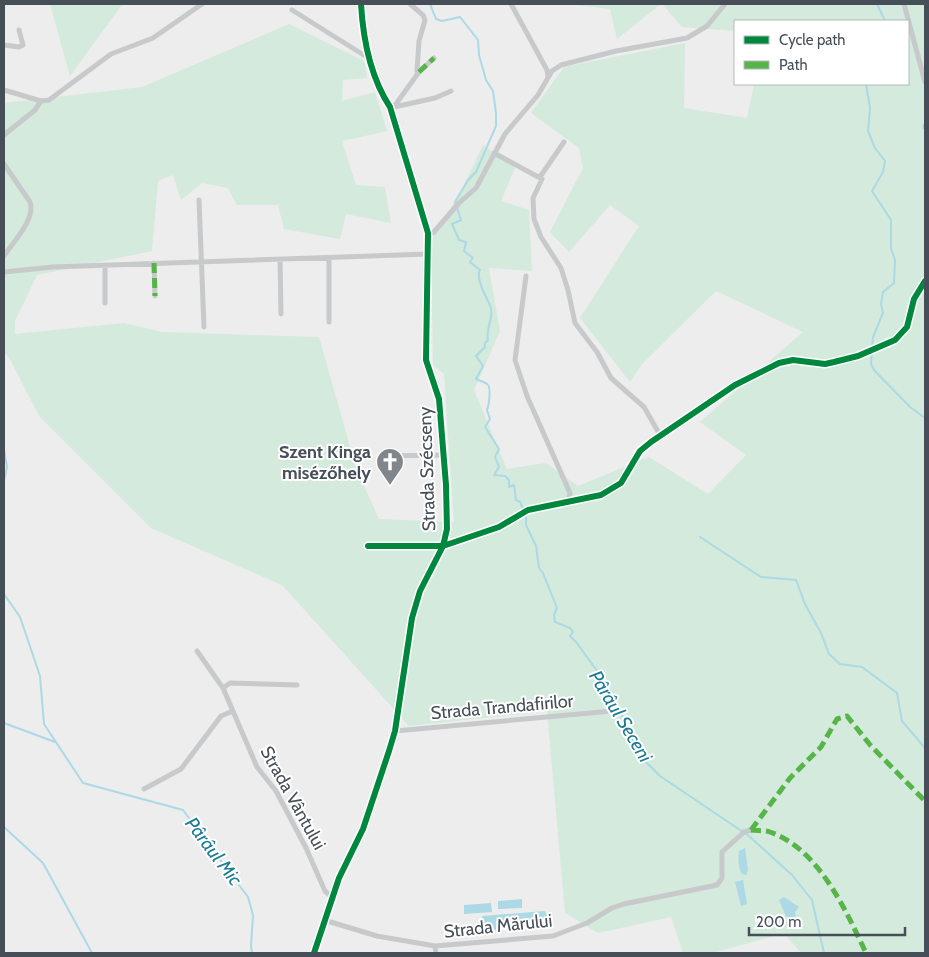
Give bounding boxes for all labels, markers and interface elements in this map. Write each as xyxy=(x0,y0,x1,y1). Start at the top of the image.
legend xyxy=(734,20,909,85)
text: Cycle path xyxy=(779,31,845,49)
text: Path xyxy=(779,56,808,74)
street label: Strada Szécseny xyxy=(414,406,440,532)
place label: Szent Kinga misézőhely xyxy=(279,441,371,484)
church icon: Szent Kinga misézőhely xyxy=(375,447,405,486)
water label: Pârâul Seceni xyxy=(584,666,657,767)
street label: Strada Trandafirilor xyxy=(430,690,575,724)
street label: Strada Vântului xyxy=(255,742,331,854)
water label: Pârâul Mic xyxy=(180,812,247,891)
scale bar xyxy=(749,904,905,936)
street label: Strada Mărului xyxy=(443,909,553,943)
text: 200 m xyxy=(756,913,801,931)

